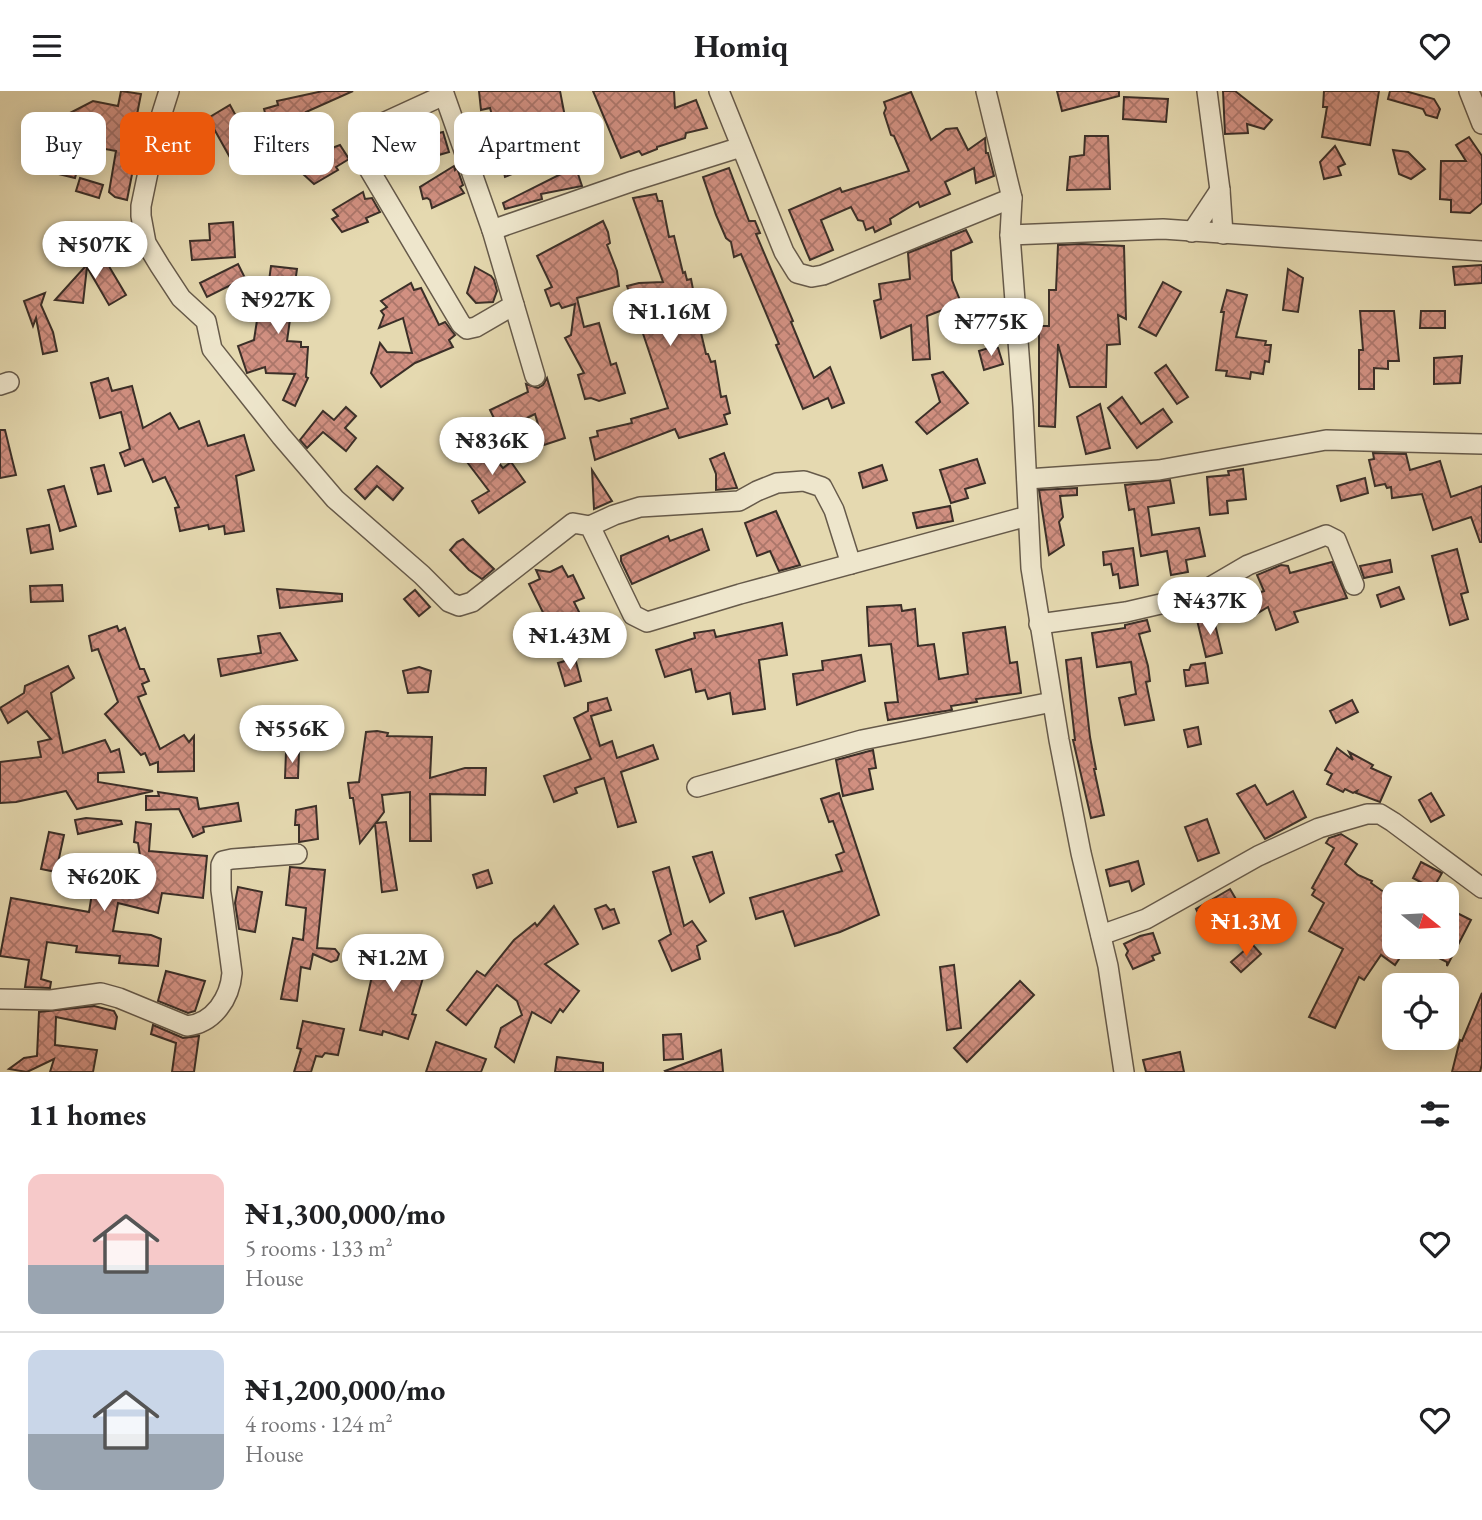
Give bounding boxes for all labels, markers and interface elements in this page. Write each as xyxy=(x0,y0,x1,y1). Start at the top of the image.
text: Homiq xyxy=(694,25,788,67)
icon: menu xyxy=(28,27,66,65)
icon: heart xyxy=(1416,27,1454,65)
chip: Buy xyxy=(21,112,106,175)
chip: Rent xyxy=(120,112,215,175)
chip: Filters xyxy=(229,112,334,175)
chip: New xyxy=(348,112,440,175)
chip: Apartment xyxy=(454,112,604,175)
pin: ₦507K xyxy=(46,221,144,281)
text: ₦507K xyxy=(58,229,132,259)
pin: ₦927K xyxy=(229,277,327,336)
text: ₦927K xyxy=(241,284,315,314)
pin: ₦1.16M xyxy=(613,289,727,348)
text: ₦1.16M xyxy=(629,296,711,326)
pin: ₦775K xyxy=(942,299,1040,358)
text: ₦775K xyxy=(954,306,1028,336)
pin: ₦836K xyxy=(443,417,541,477)
text: ₦836K xyxy=(455,425,529,455)
pin: ₦437K xyxy=(1161,577,1259,637)
text: ₦437K xyxy=(1173,585,1247,615)
pin: ₦1.43M xyxy=(513,613,627,672)
text: ₦1.43M xyxy=(529,620,611,650)
pin: ₦556K xyxy=(243,705,341,765)
text: ₦556K xyxy=(255,713,329,743)
pin: ₦620K xyxy=(55,853,153,913)
text: ₦620K xyxy=(67,861,141,891)
north arrow xyxy=(1382,882,1460,959)
map controls xyxy=(1382,882,1459,1050)
pin: ₦1.3M xyxy=(1197,899,1295,958)
text: ₦1.3M xyxy=(1211,906,1281,936)
pin: ₦1.2M xyxy=(344,935,442,994)
text: ₦1.2M xyxy=(358,942,428,972)
button: locate xyxy=(1382,973,1459,1050)
text: 11 homes xyxy=(28,1095,146,1134)
icon: filters xyxy=(1416,1095,1454,1133)
text: ₦1,300,000/mo xyxy=(245,1194,445,1233)
icon: home xyxy=(84,1202,168,1286)
icon: heart xyxy=(1416,1225,1454,1263)
text: 5 rooms · 133 m² xyxy=(245,1233,393,1263)
text: House xyxy=(245,1263,304,1293)
text: ₦1,200,000/mo xyxy=(245,1370,445,1409)
icon: home xyxy=(84,1378,168,1462)
icon: heart xyxy=(1416,1401,1454,1439)
text: 4 rooms · 124 m² xyxy=(245,1409,393,1439)
text: House xyxy=(245,1439,304,1469)

